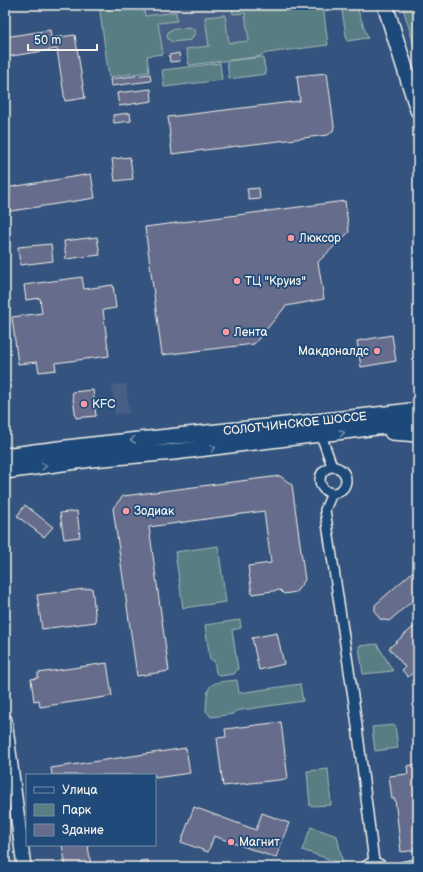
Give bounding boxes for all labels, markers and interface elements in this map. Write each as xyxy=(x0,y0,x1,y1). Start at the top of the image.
scale bar xyxy=(28,26,97,52)
text: 50 m xyxy=(34,33,61,48)
place label: Люксор xyxy=(298,231,341,246)
marker: Люксор xyxy=(286,233,296,243)
place label: ТЦ "Круиз" xyxy=(245,274,306,289)
marker: ТЦ "Круиз" xyxy=(232,276,242,286)
place label: Лента xyxy=(233,325,268,340)
marker: Лента xyxy=(221,327,231,337)
place label: Макдоналдс xyxy=(298,344,369,359)
marker: Макдоналдс xyxy=(372,346,382,356)
place label: KFC xyxy=(92,397,116,412)
marker: KFC xyxy=(79,399,89,409)
street label: СОЛОТЧИНСКОЕ ШОССЕ xyxy=(222,409,368,439)
one-way arrow xyxy=(339,429,345,438)
one-way arrow xyxy=(130,435,136,444)
one-way arrow xyxy=(210,444,216,453)
one-way arrow xyxy=(41,462,47,471)
place label: Зодиак xyxy=(134,504,175,519)
marker: Зодиак xyxy=(121,506,131,516)
legend xyxy=(26,774,156,846)
text: Улица xyxy=(62,783,98,798)
text: Парк xyxy=(62,803,92,818)
text: Здание xyxy=(62,823,104,838)
place label: Магнит xyxy=(239,835,280,850)
marker: Магнит xyxy=(226,837,236,847)

